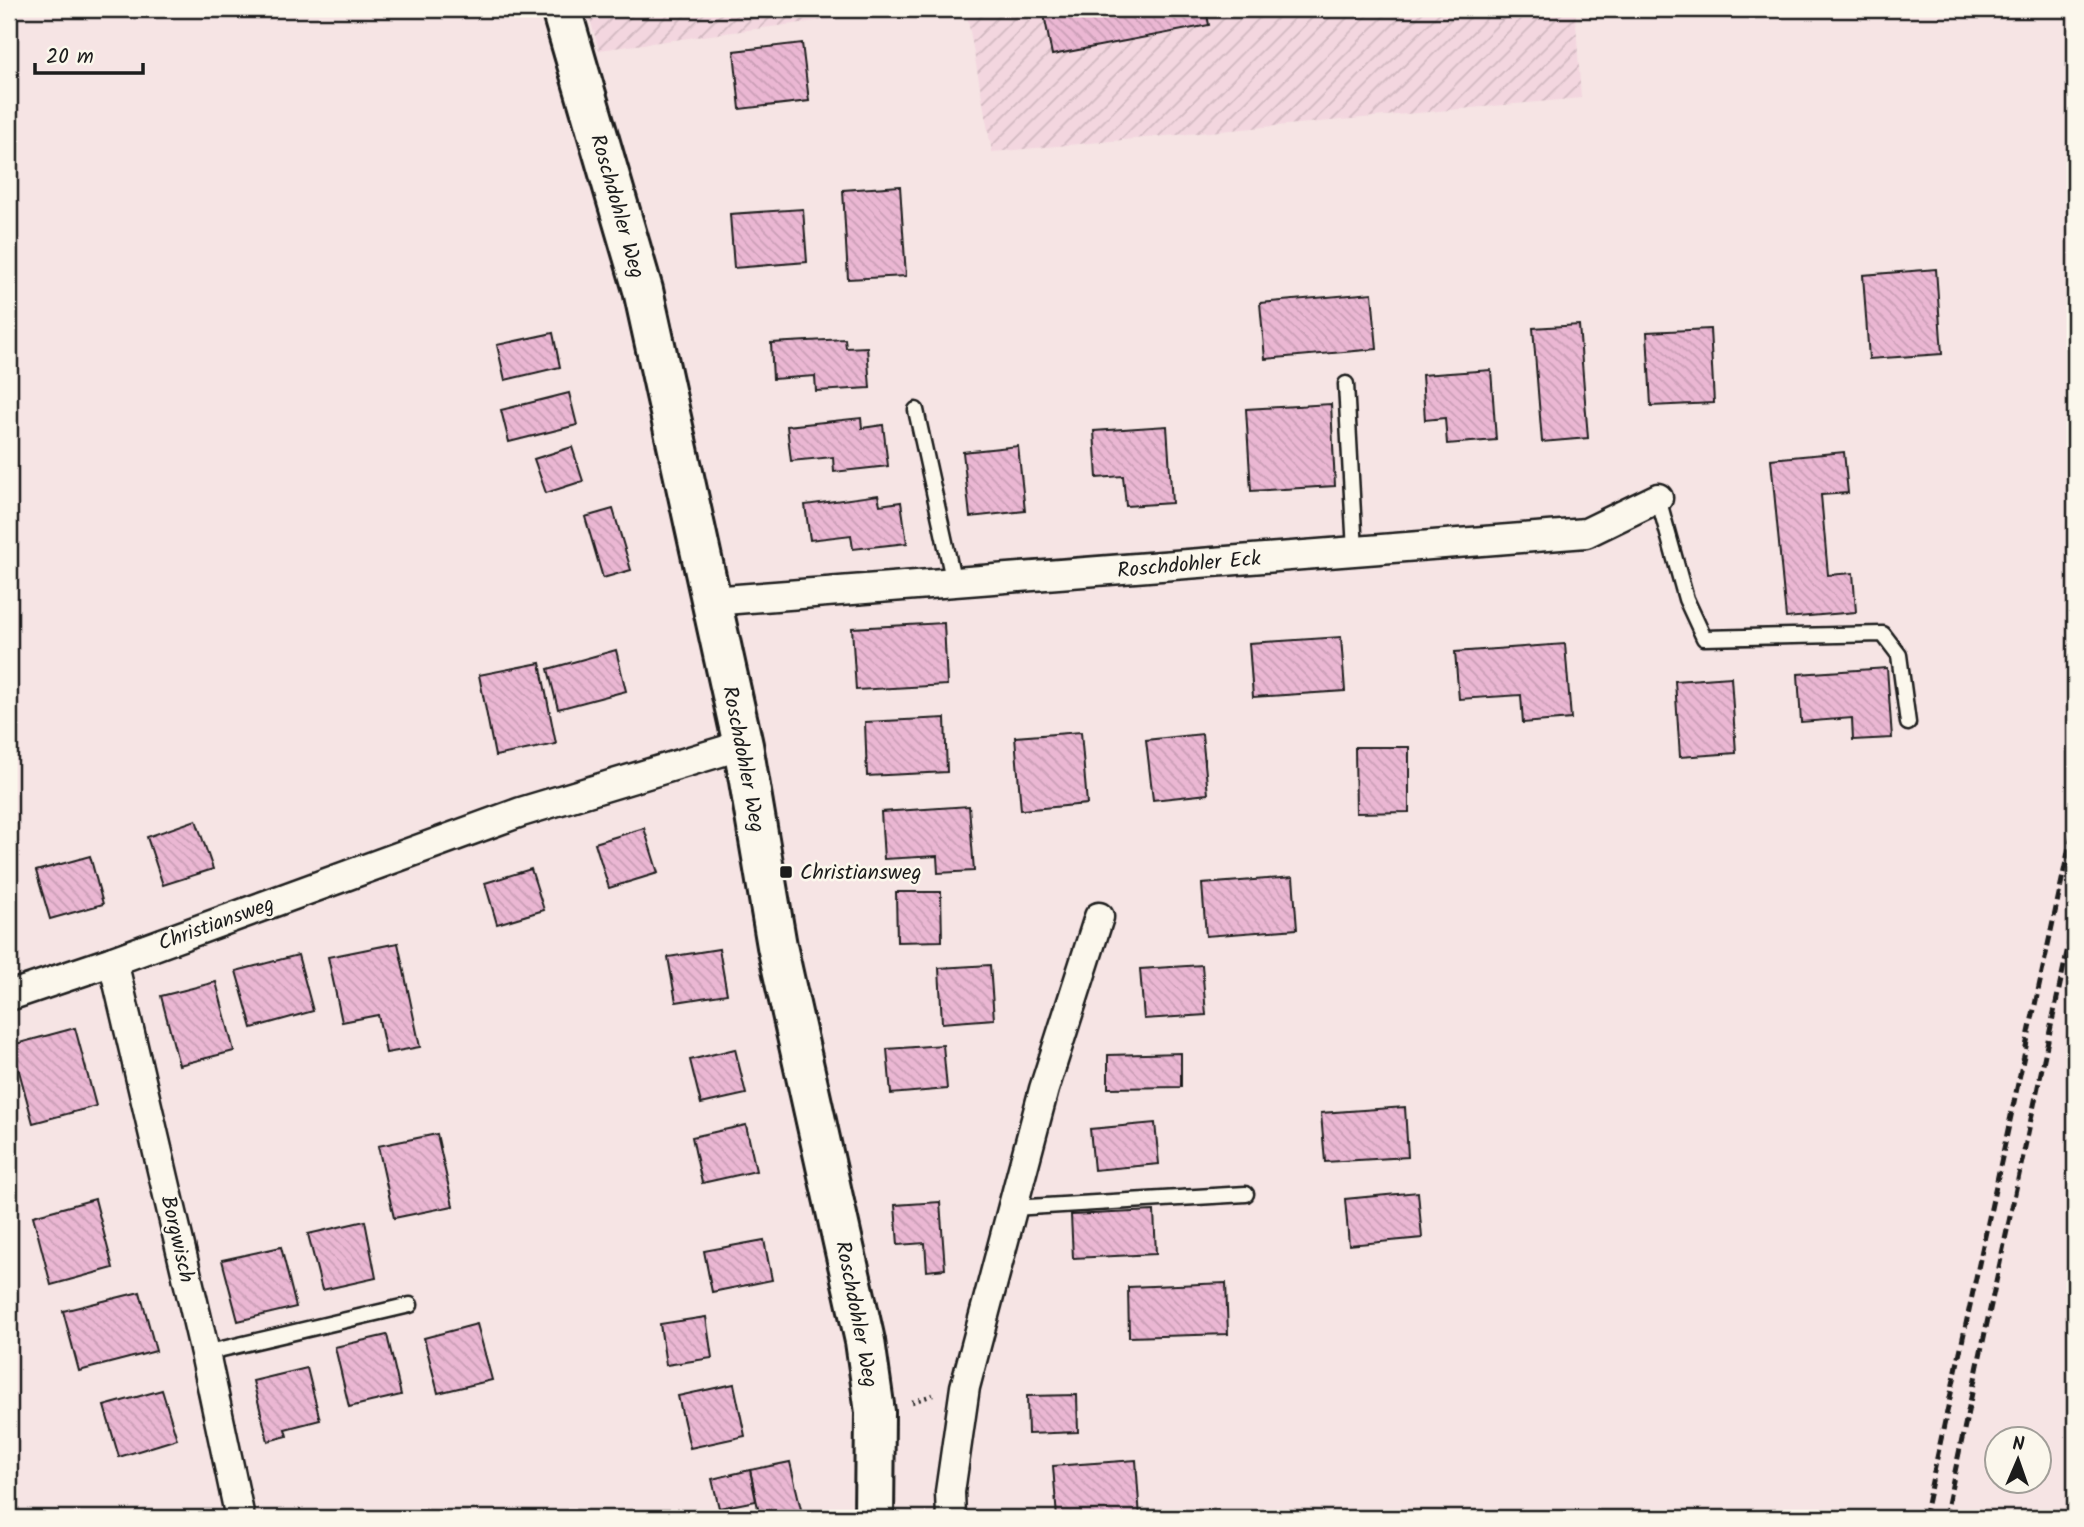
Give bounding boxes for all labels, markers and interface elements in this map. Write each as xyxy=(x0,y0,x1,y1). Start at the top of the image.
scale bar xyxy=(35,32,144,76)
text: 20 m xyxy=(46,41,94,74)
street label: Roschdohler Weg xyxy=(580,131,653,282)
street label: Roschdohler Eck xyxy=(1116,543,1262,588)
street label: Roschdohler Weg xyxy=(712,683,773,835)
place label: Christiansweg xyxy=(800,857,921,890)
marker: Christiansweg xyxy=(778,864,794,880)
street label: Christiansweg xyxy=(154,888,279,961)
street label: Borgwisch xyxy=(151,1193,203,1286)
street label: Roschdohler Weg xyxy=(825,1238,886,1390)
north arrow xyxy=(1982,1426,2052,1496)
text: N xyxy=(2012,1430,2025,1460)

